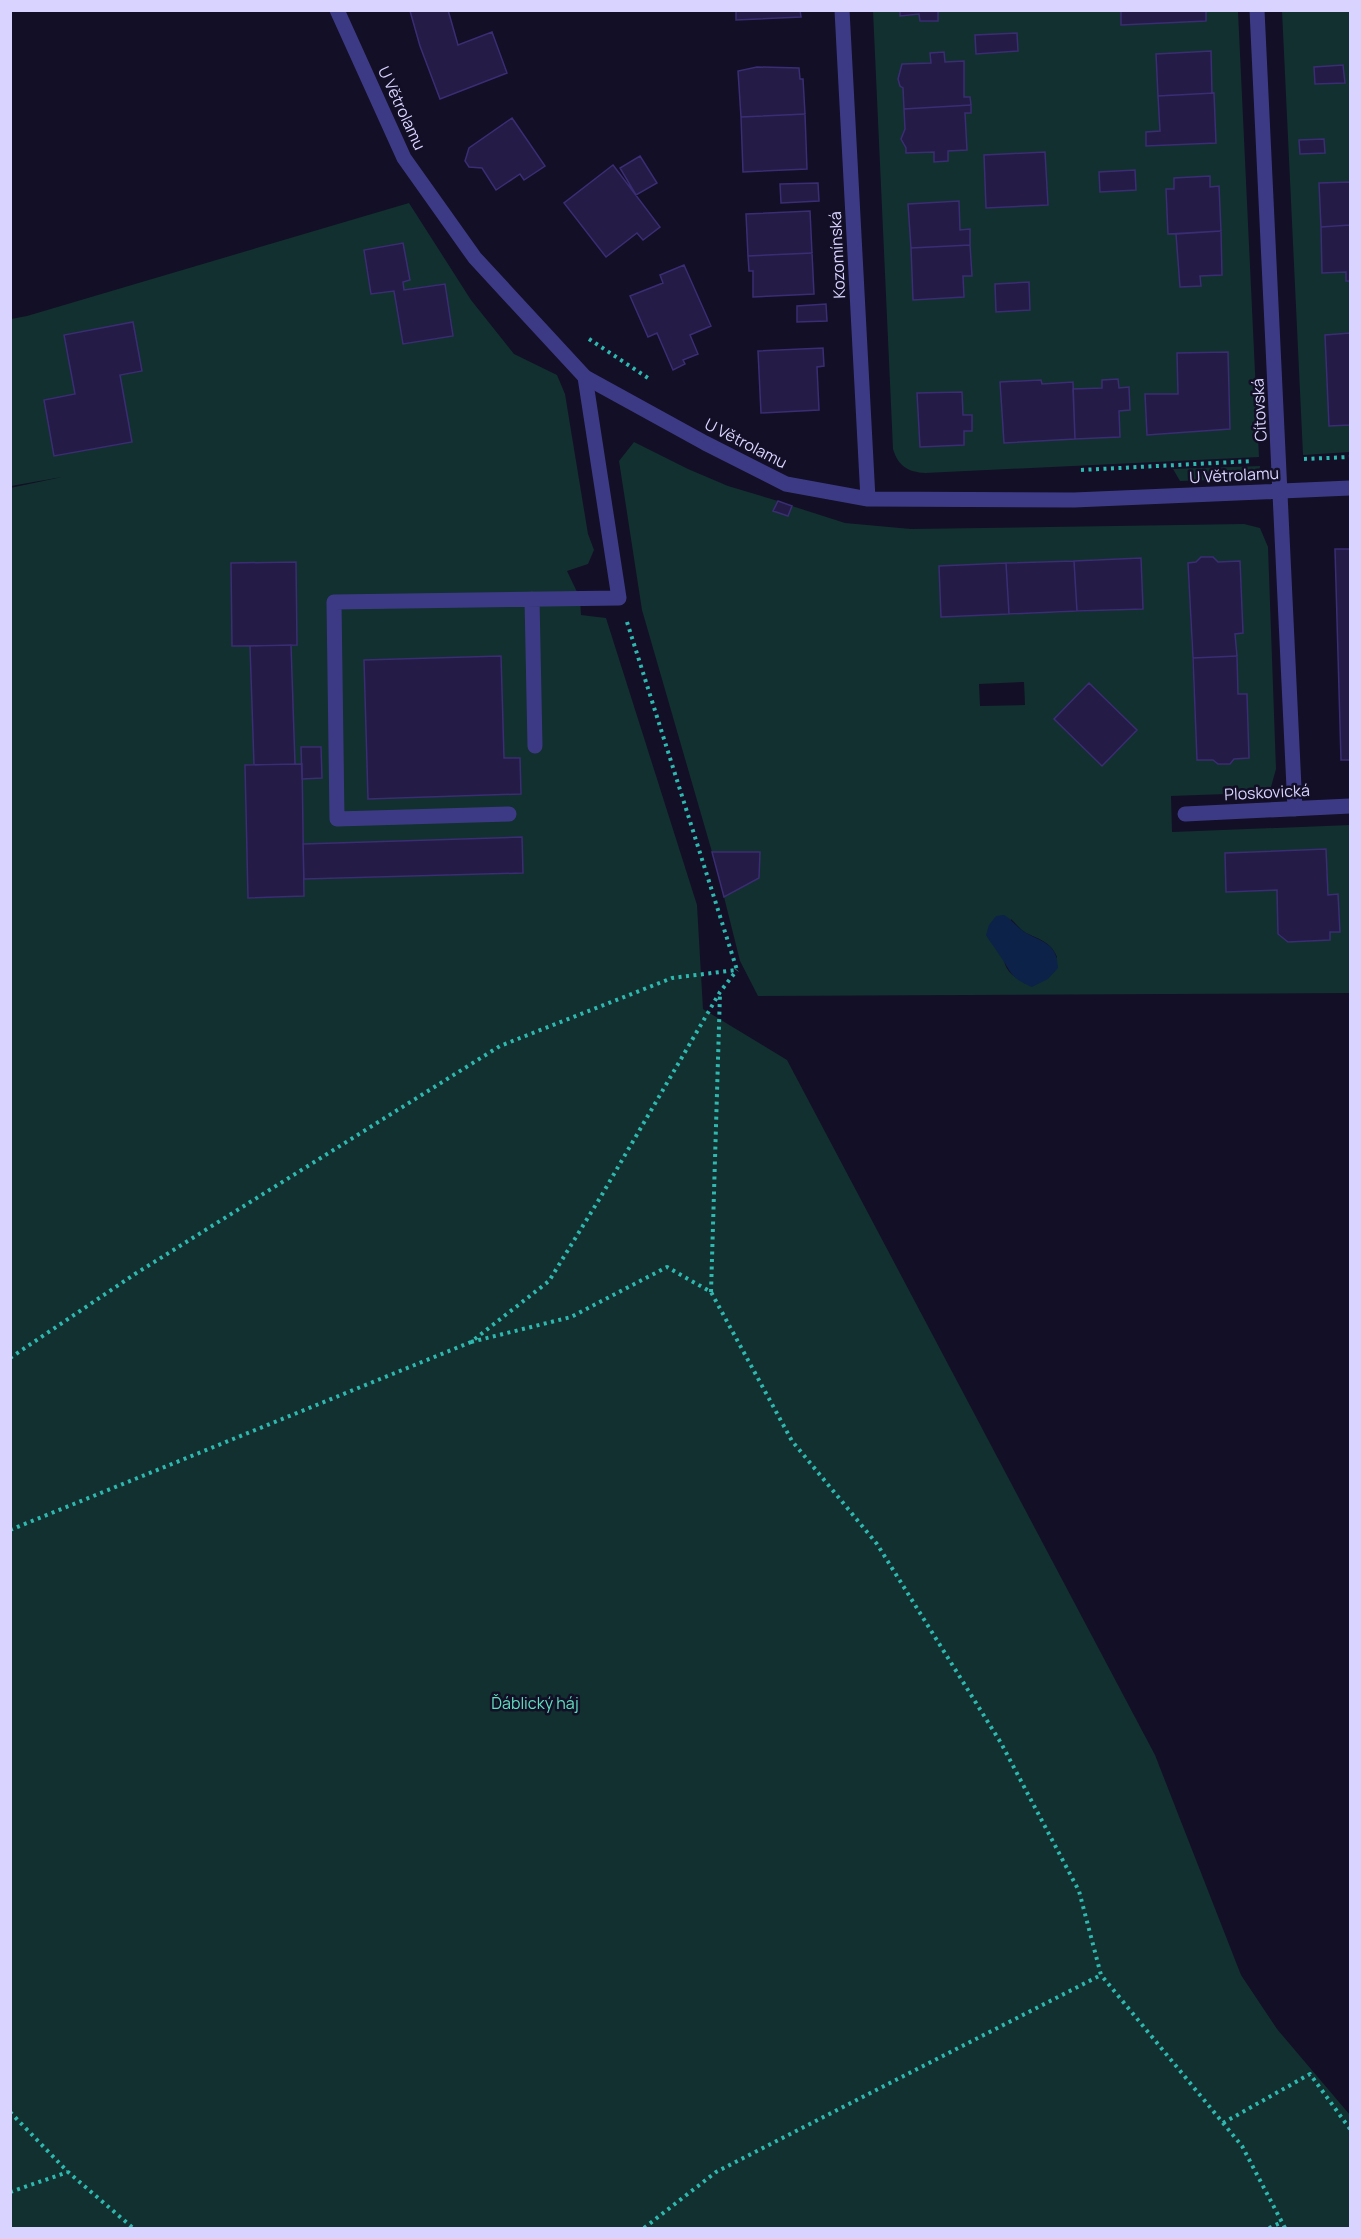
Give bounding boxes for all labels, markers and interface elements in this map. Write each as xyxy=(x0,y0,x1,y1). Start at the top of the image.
street label: U Větrolamu xyxy=(373,63,431,153)
street label: Kozomínská xyxy=(824,211,850,299)
street label: Cítovská xyxy=(1246,378,1272,442)
street label: U Větrolamu xyxy=(701,413,791,473)
street label: U Větrolamu xyxy=(1189,462,1279,488)
street label: Ploskovická xyxy=(1224,779,1310,805)
park label: Ďáblický háj xyxy=(491,1692,579,1714)

